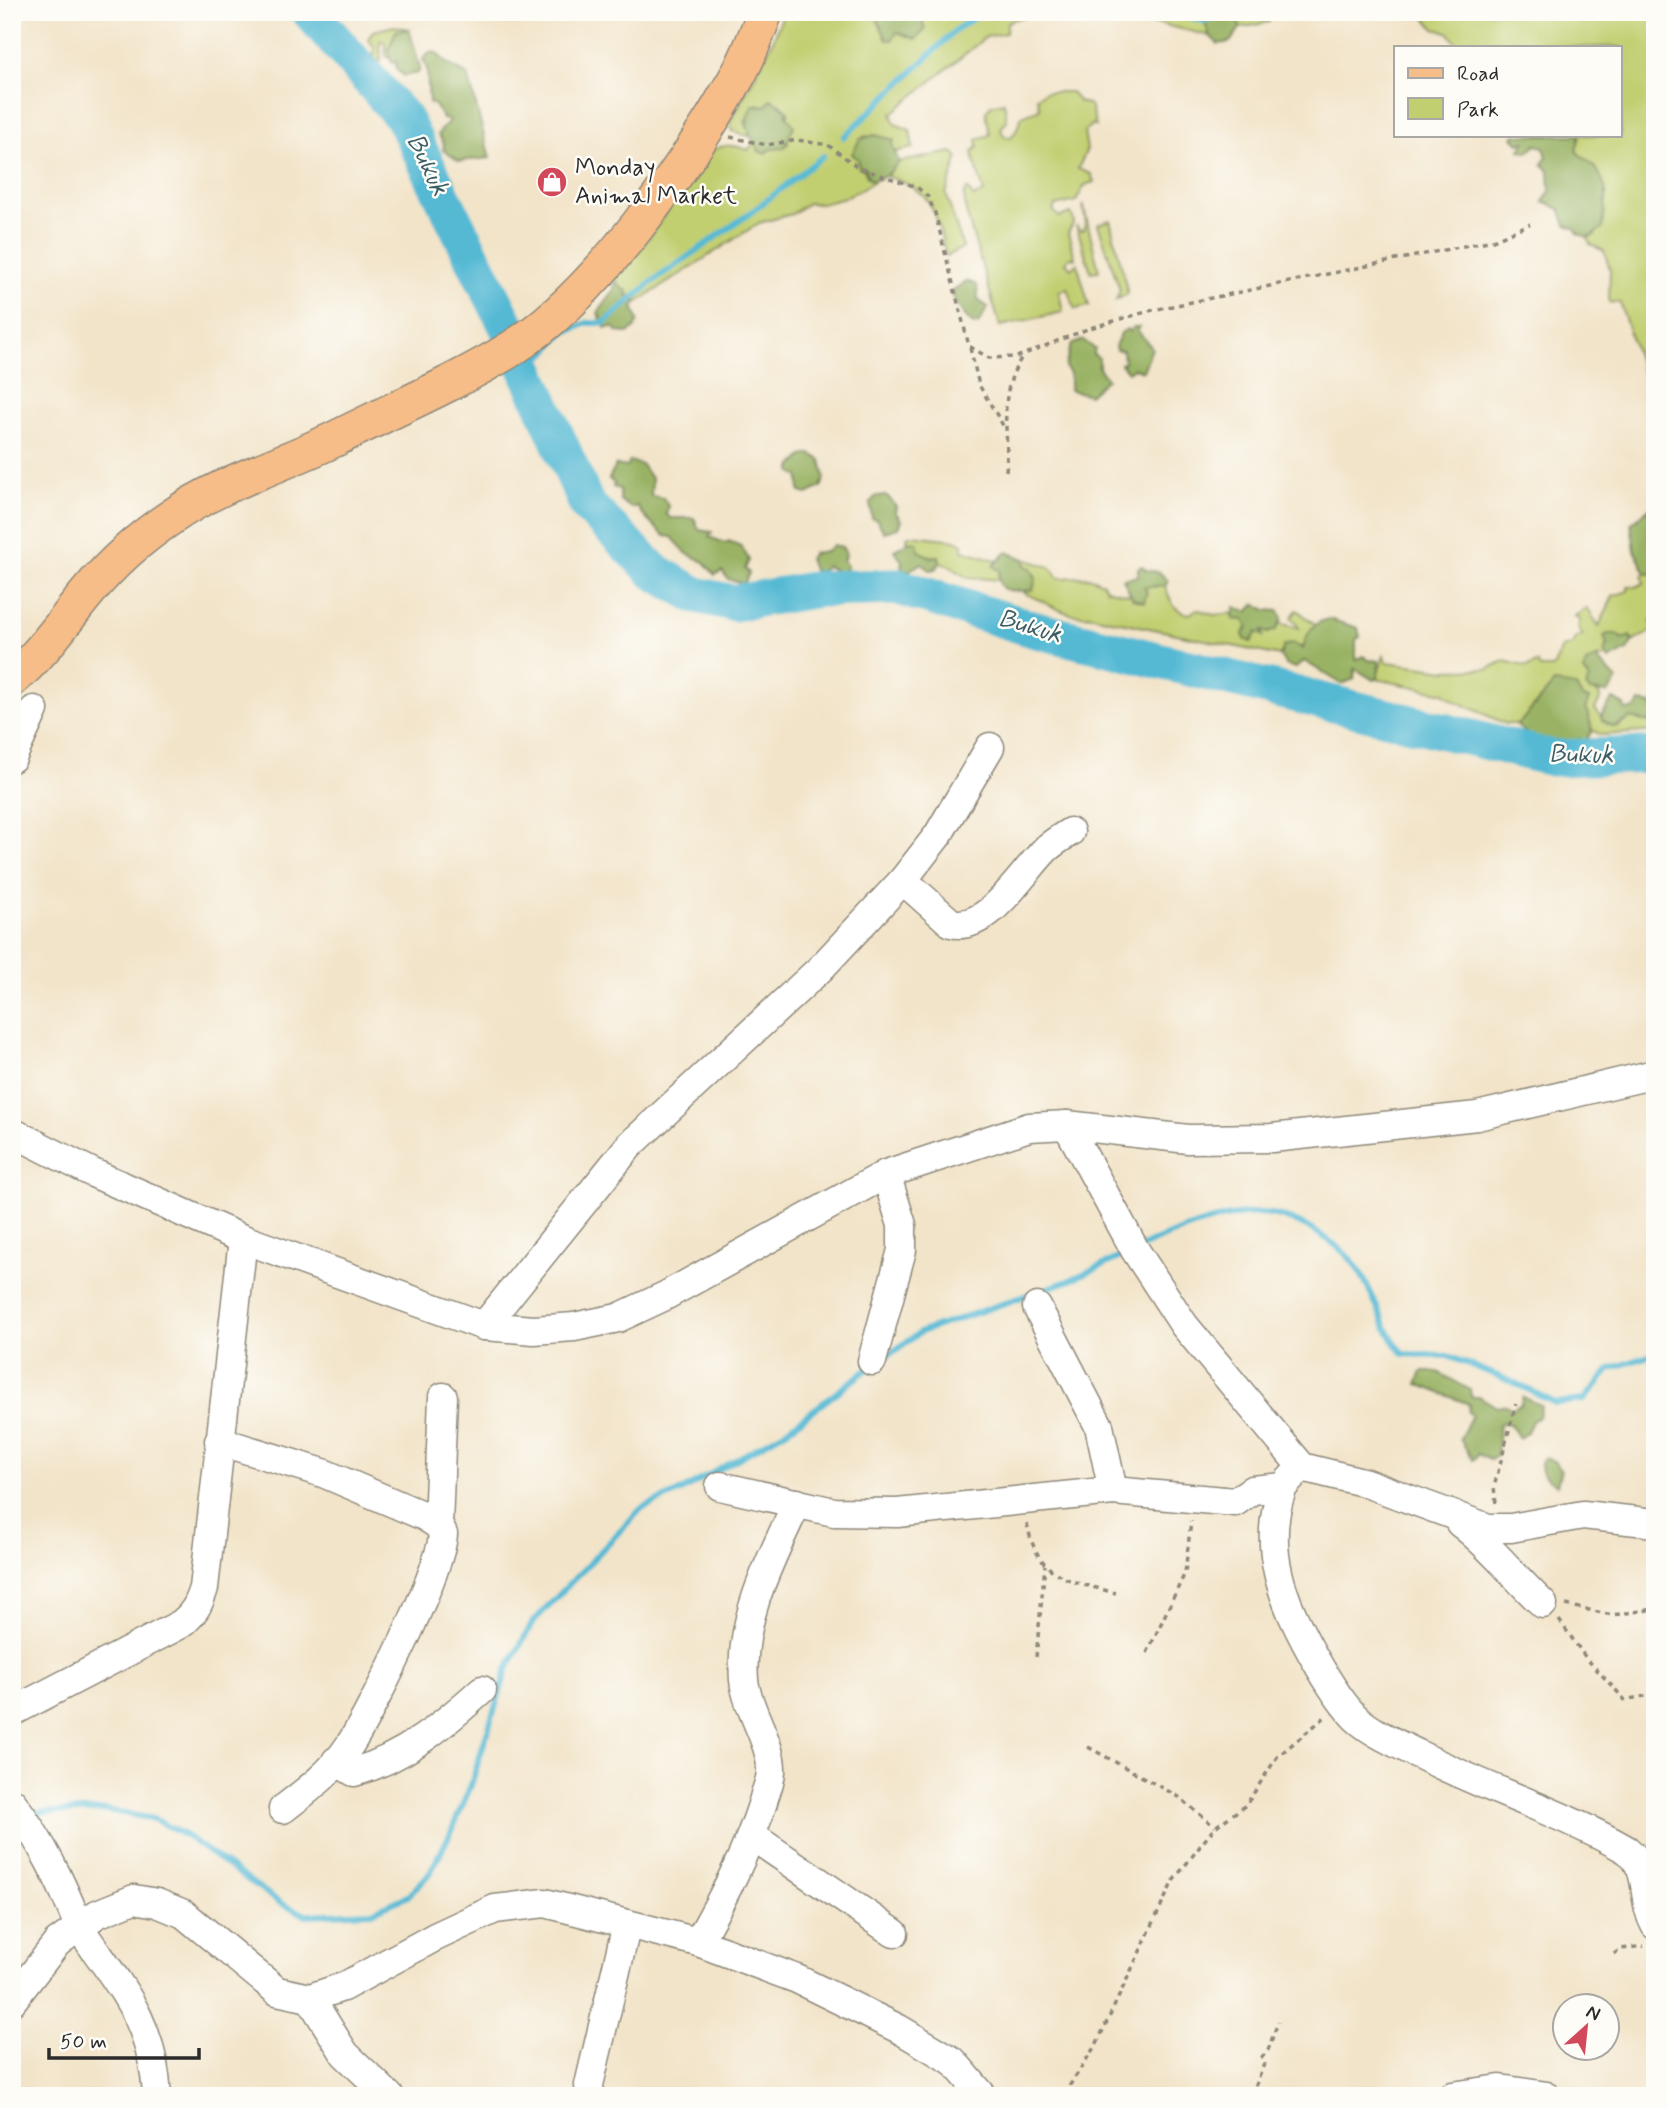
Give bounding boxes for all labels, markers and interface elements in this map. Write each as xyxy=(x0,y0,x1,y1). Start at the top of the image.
legend xyxy=(1394,46,1622,136)
text: Road xyxy=(1457,60,1499,88)
text: Park xyxy=(1457,96,1499,124)
water label: Bukuk xyxy=(398,128,457,202)
place label: Monday Animal Market xyxy=(575,153,737,212)
shop icon: Monday Animal Market xyxy=(535,165,569,199)
water label: Bukuk xyxy=(994,602,1066,652)
water label: Bukuk xyxy=(1548,737,1614,773)
north arrow xyxy=(1552,1993,1622,2062)
text: N xyxy=(1582,1999,1604,2027)
scale bar xyxy=(49,2017,200,2061)
text: 50 m xyxy=(60,2028,107,2056)

